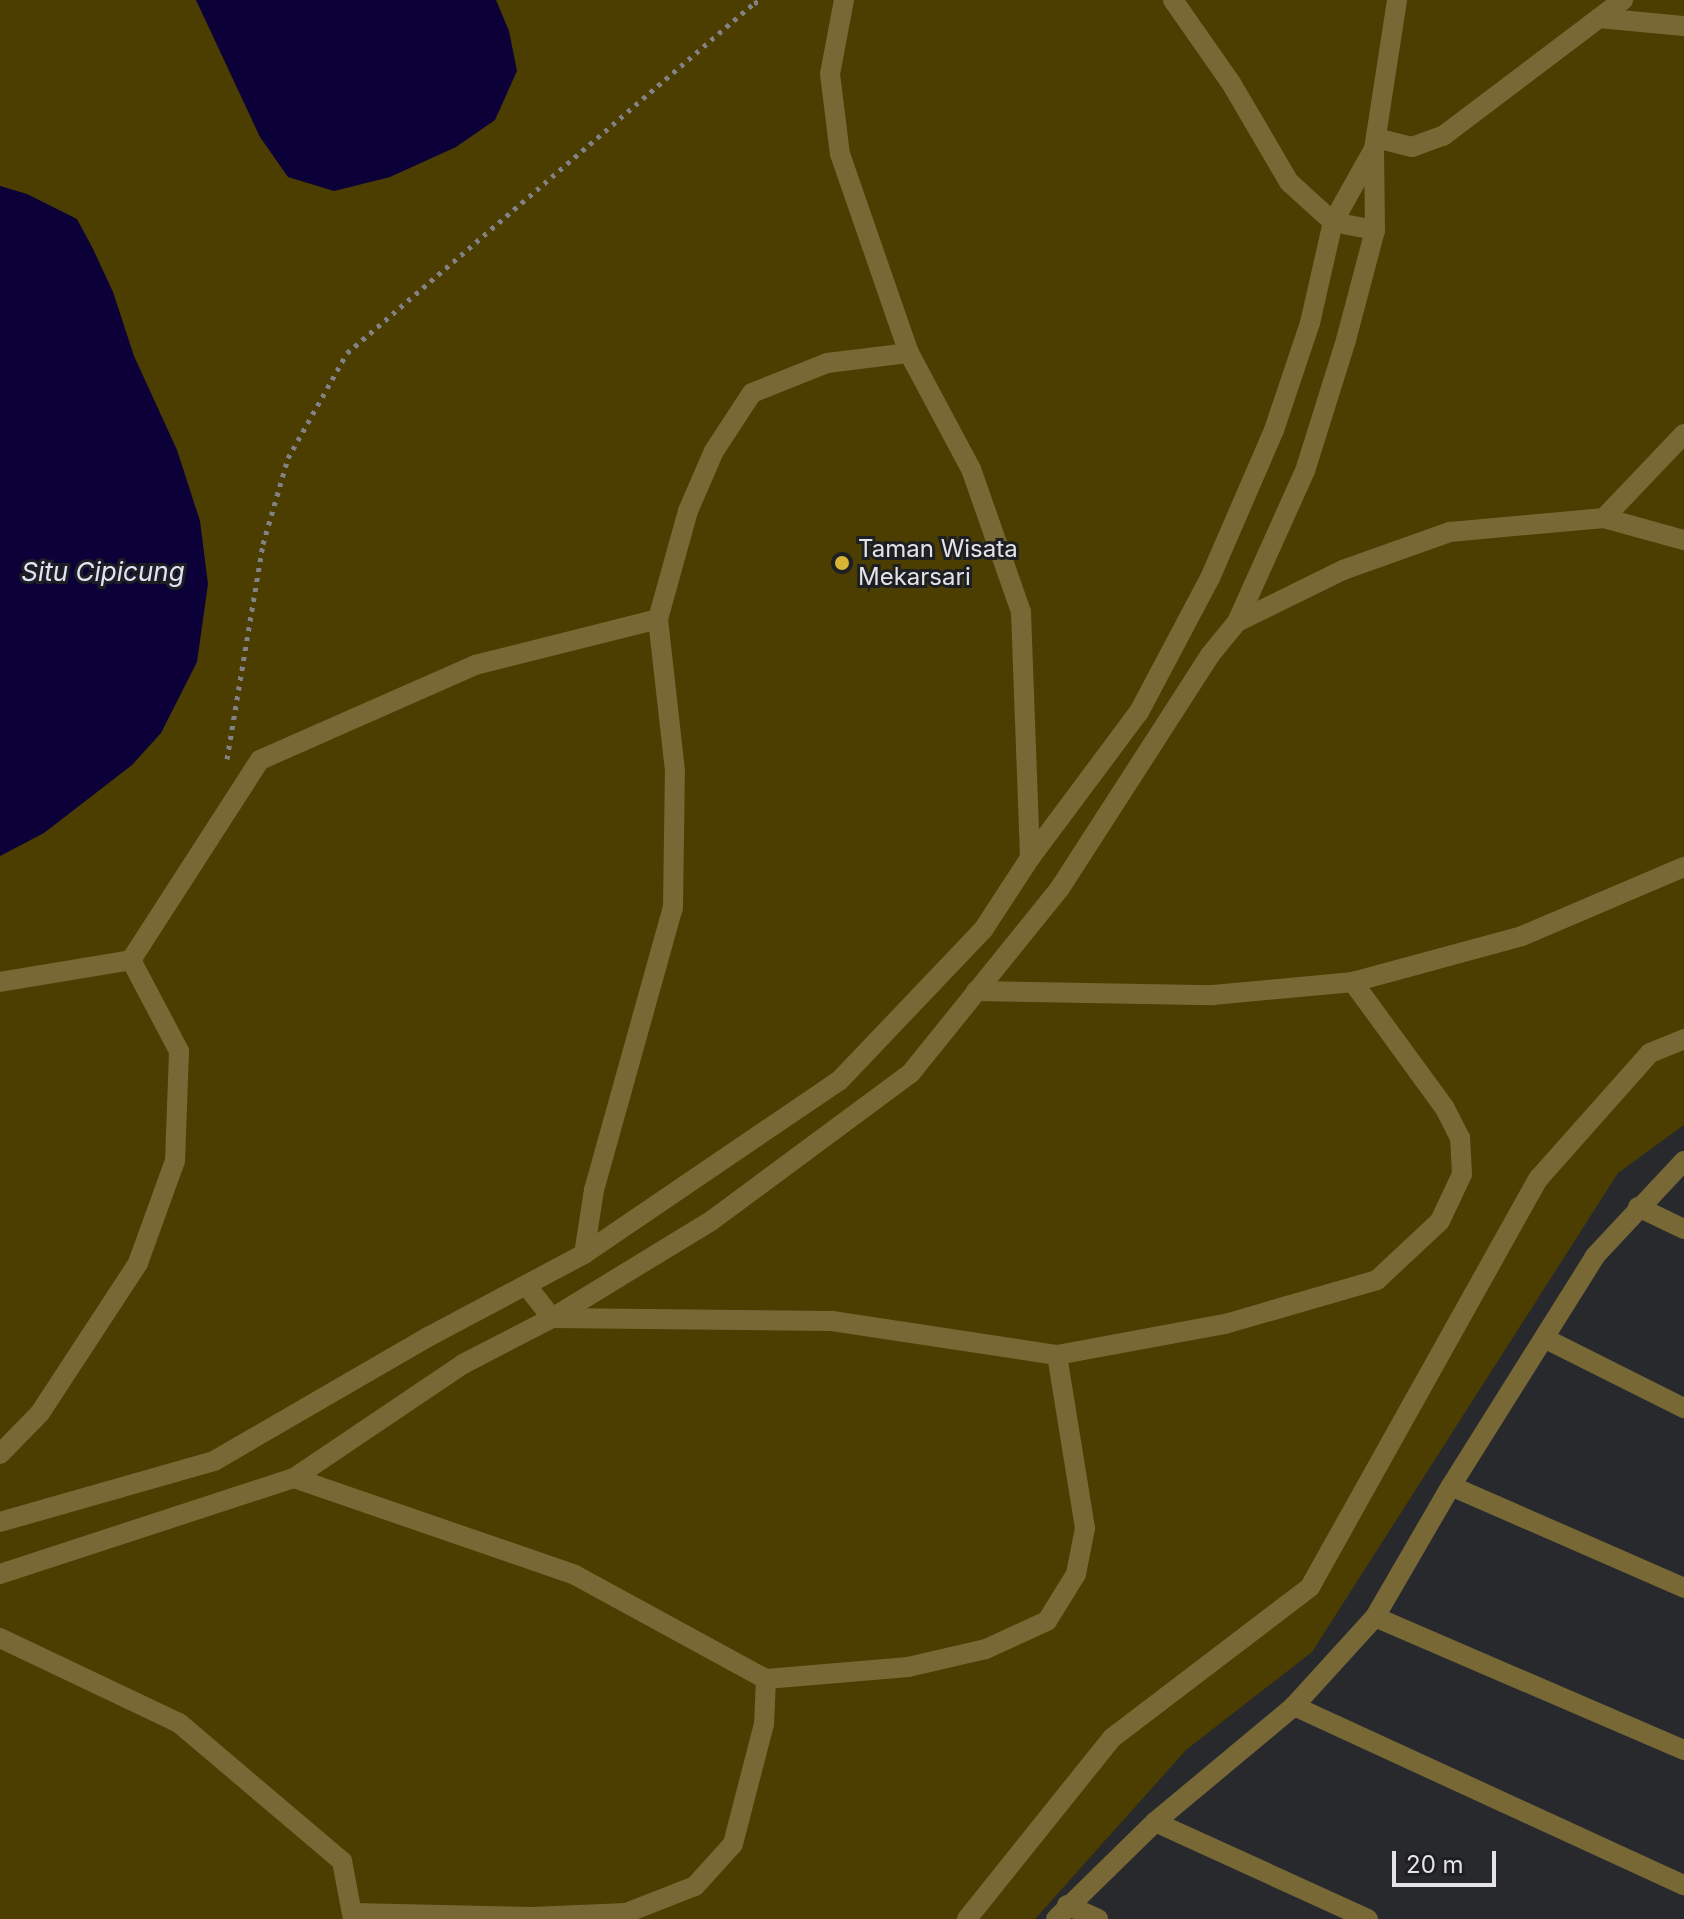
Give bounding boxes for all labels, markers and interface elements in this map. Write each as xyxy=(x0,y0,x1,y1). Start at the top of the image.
place label: Taman Wisata Mekarsari xyxy=(858,535,1018,591)
marker: Taman Wisata Mekarsari xyxy=(833,554,851,572)
water label: Situ Cipicung xyxy=(21,556,185,588)
scale bar xyxy=(1396,1835,1500,1885)
text: 20 m xyxy=(1406,1850,1464,1879)

